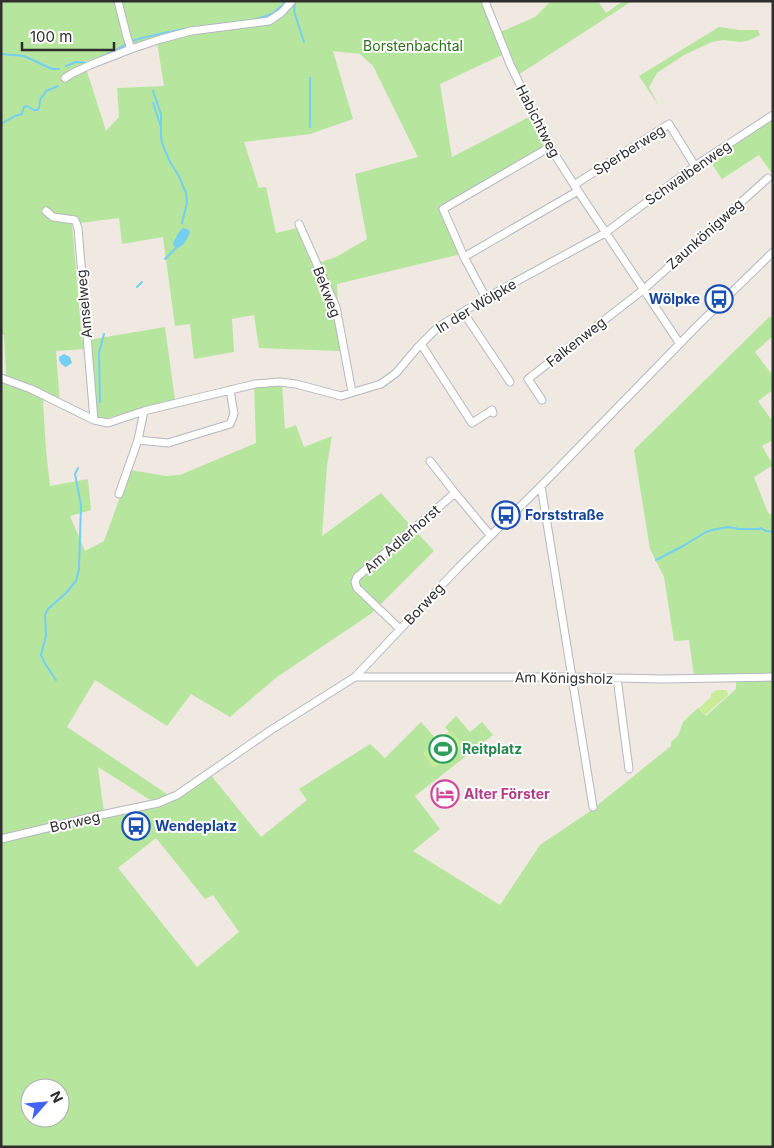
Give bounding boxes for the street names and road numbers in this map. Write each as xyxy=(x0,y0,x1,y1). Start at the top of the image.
street label: Habichtweg xyxy=(513,82,564,160)
street label: Sperberweg xyxy=(590,121,668,178)
street label: Schwalbenweg xyxy=(641,137,734,209)
street label: Zaunkönigweg xyxy=(663,195,746,272)
street label: Bekweg xyxy=(310,264,345,320)
street label: Amselweg xyxy=(72,269,95,339)
street label: In der Wölpke xyxy=(432,275,519,336)
street label: Falkenweg xyxy=(543,313,609,370)
street label: Am Adlerhorst xyxy=(360,501,443,576)
street label: Borweg xyxy=(400,579,447,628)
street label: Am Königsholz xyxy=(515,668,613,687)
street label: Borweg xyxy=(48,808,102,836)

